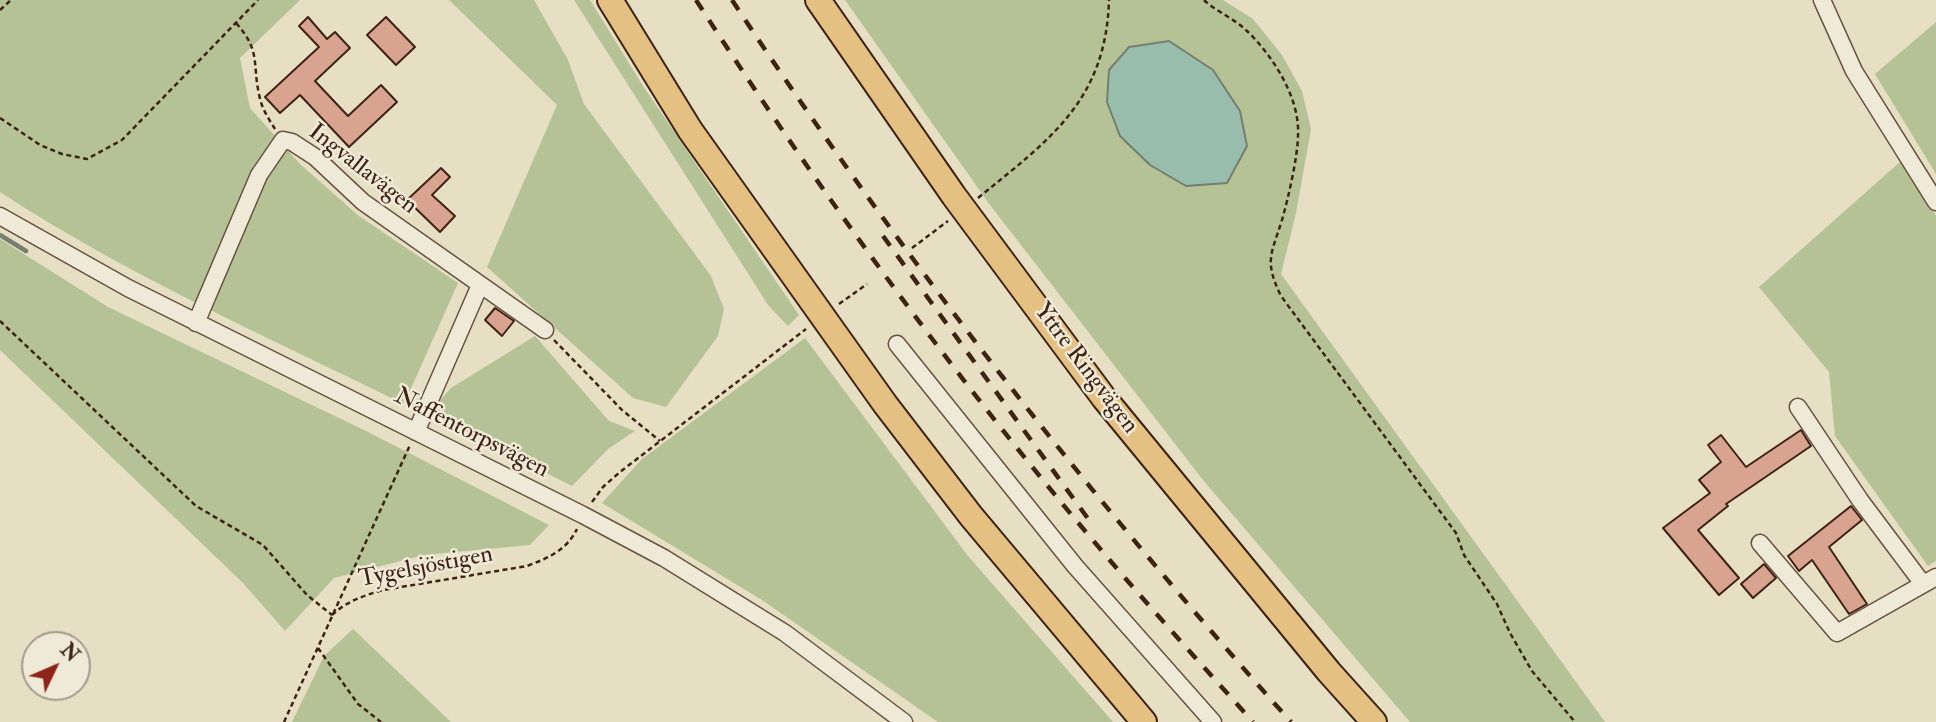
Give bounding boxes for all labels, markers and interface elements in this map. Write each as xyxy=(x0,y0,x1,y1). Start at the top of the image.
street label: Ingvallavägen xyxy=(302,118,422,222)
street label: Yttre Ringvägen xyxy=(1026,298,1144,440)
street label: Naffentorpsvägen xyxy=(389,383,553,485)
street label: Tygelsjöstigen xyxy=(357,541,495,595)
north arrow xyxy=(21,631,91,701)
text: N xyxy=(55,638,84,667)

